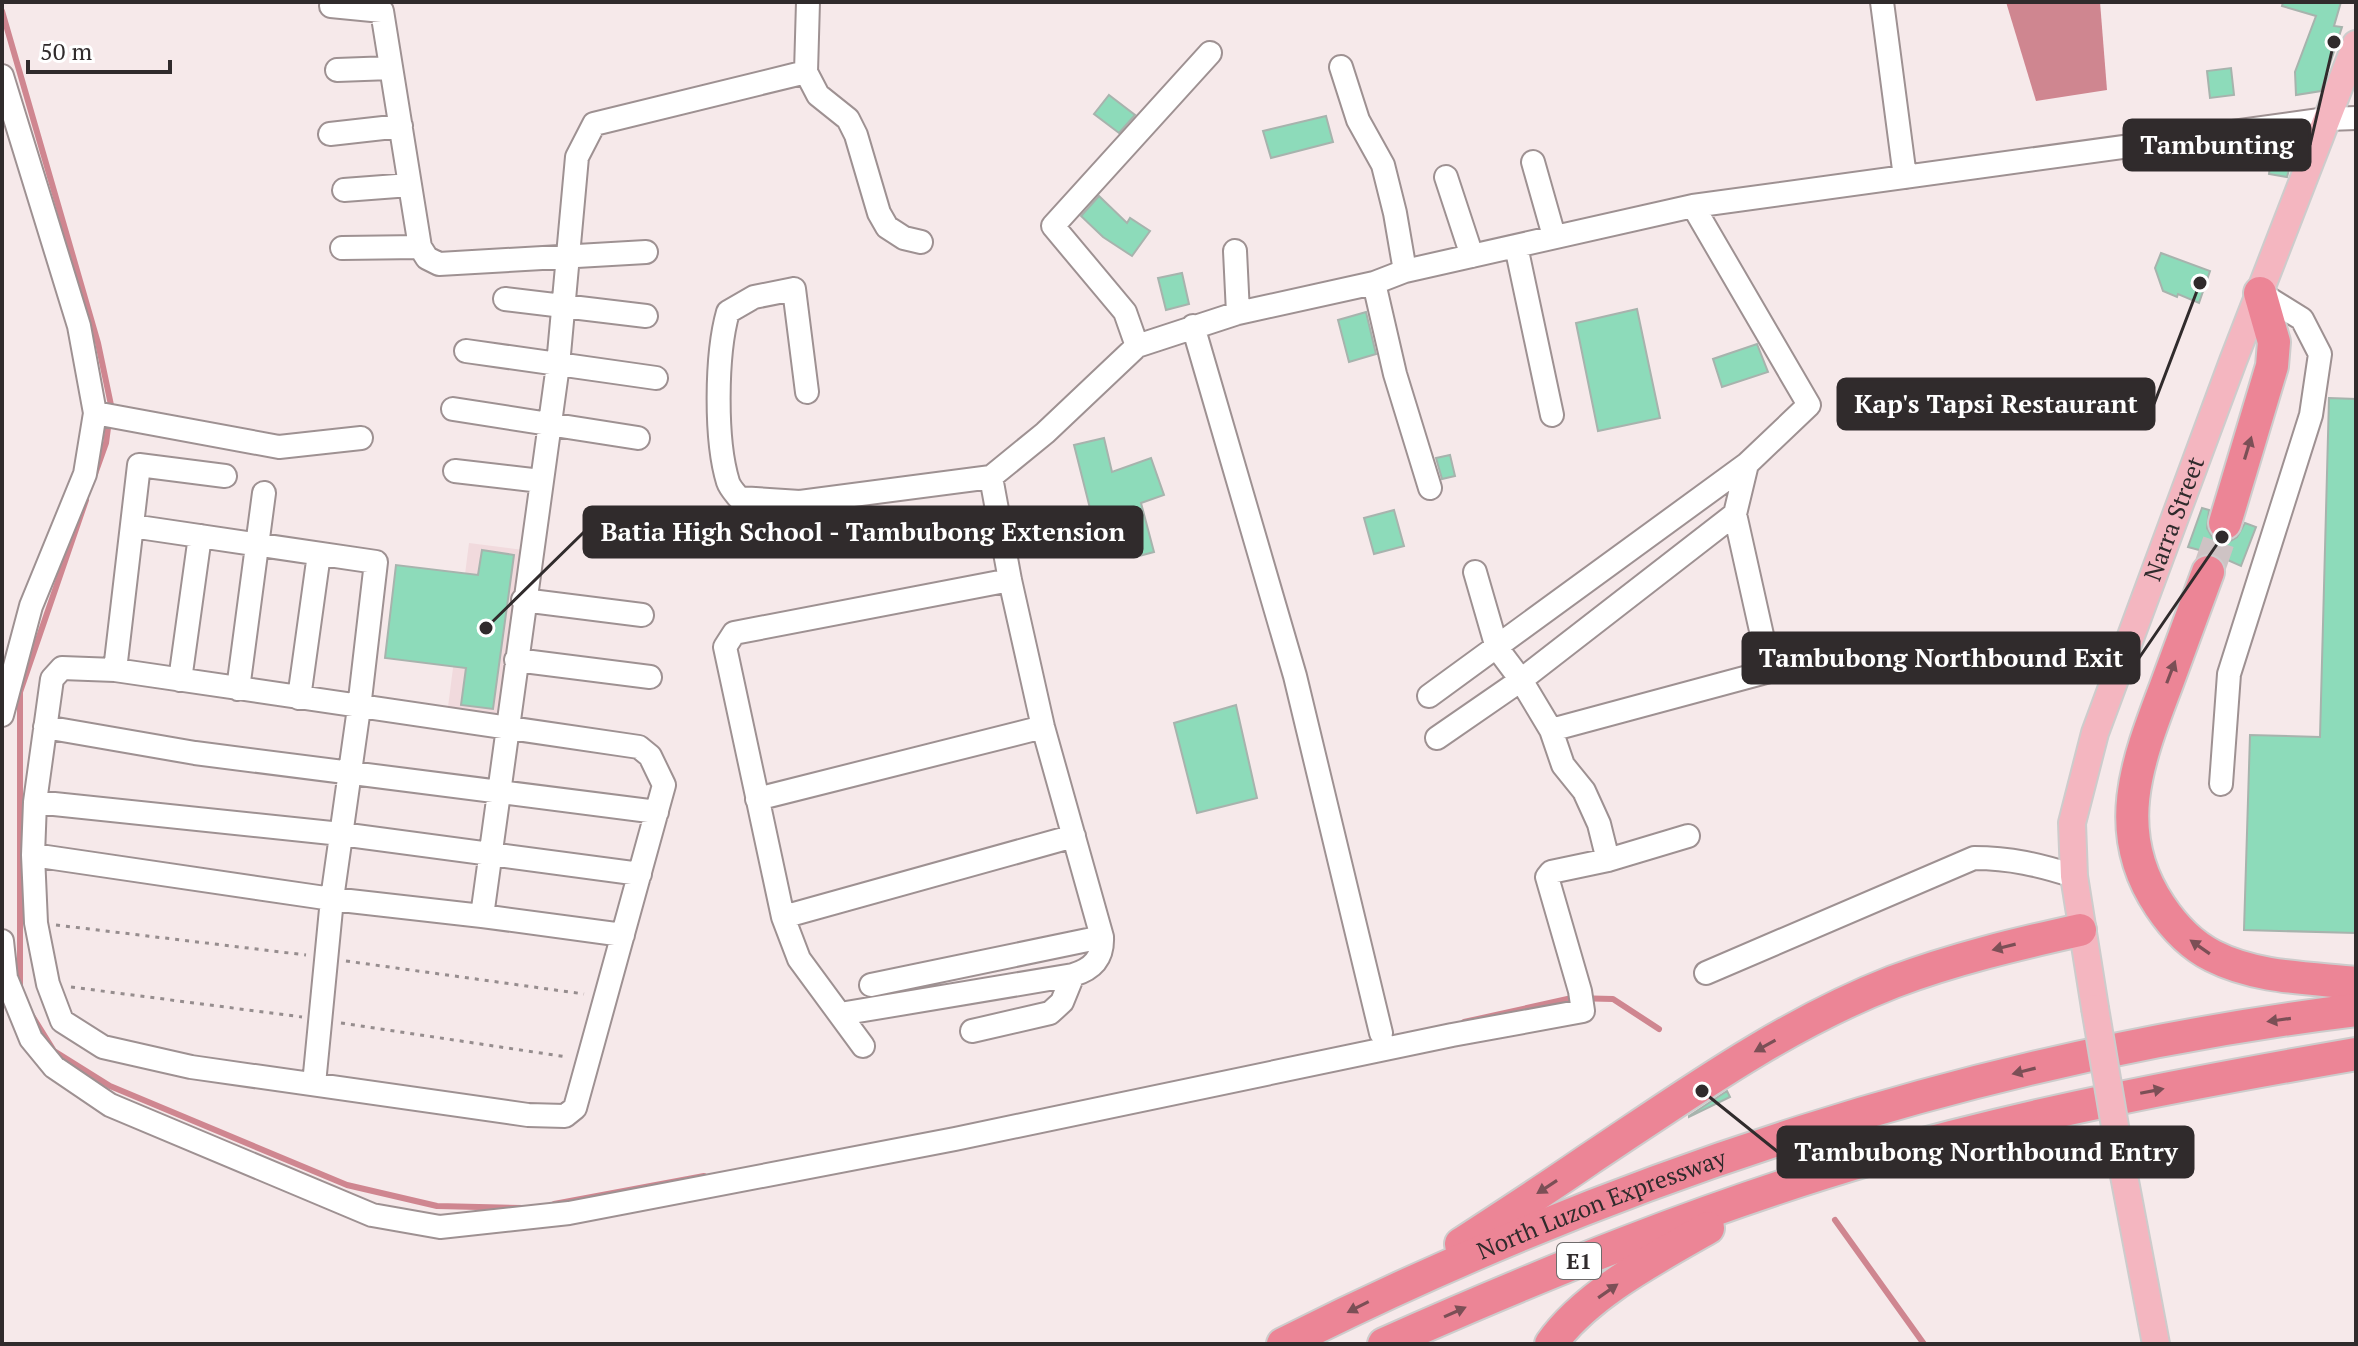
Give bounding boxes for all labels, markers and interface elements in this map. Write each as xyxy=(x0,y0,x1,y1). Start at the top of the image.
scale bar xyxy=(28,24,170,74)
text: 50 m xyxy=(40,35,92,67)
callout: Tambunting xyxy=(2124,120,2310,170)
text: Tambunting xyxy=(2140,127,2295,161)
callout: Kap's Tapsi Restaurant xyxy=(1838,379,2154,429)
text: Kap's Tapsi Restaurant xyxy=(1854,386,2138,420)
one-way arrow xyxy=(2242,436,2255,460)
street label: Narra Street xyxy=(2136,452,2211,585)
callout: Batia High School - Tambubong Extension xyxy=(584,507,1142,557)
text: Batia High School - Tambubong Extension xyxy=(601,514,1126,548)
callout: Tambubong Northbound Exit xyxy=(1743,633,2139,683)
text: Tambubong Northbound Exit xyxy=(1759,640,2124,674)
one-way arrow xyxy=(2165,660,2178,684)
one-way arrow xyxy=(2190,940,2211,955)
one-way arrow xyxy=(1992,941,2017,953)
one-way arrow xyxy=(2266,1014,2291,1027)
one-way arrow xyxy=(1754,1039,1776,1053)
one-way arrow xyxy=(2011,1066,2036,1078)
one-way arrow xyxy=(2140,1084,2165,1096)
callout: Tambubong Northbound Entry xyxy=(1778,1127,2193,1177)
text: Tambubong Northbound Entry xyxy=(1794,1134,2179,1168)
street label: North Luzon Expressway xyxy=(1472,1141,1731,1267)
one-way arrow xyxy=(1536,1180,1558,1194)
road number: E1 xyxy=(1557,1243,1601,1279)
one-way arrow xyxy=(1597,1284,1618,1299)
one-way arrow xyxy=(1346,1300,1369,1313)
one-way arrow xyxy=(1444,1306,1467,1319)

